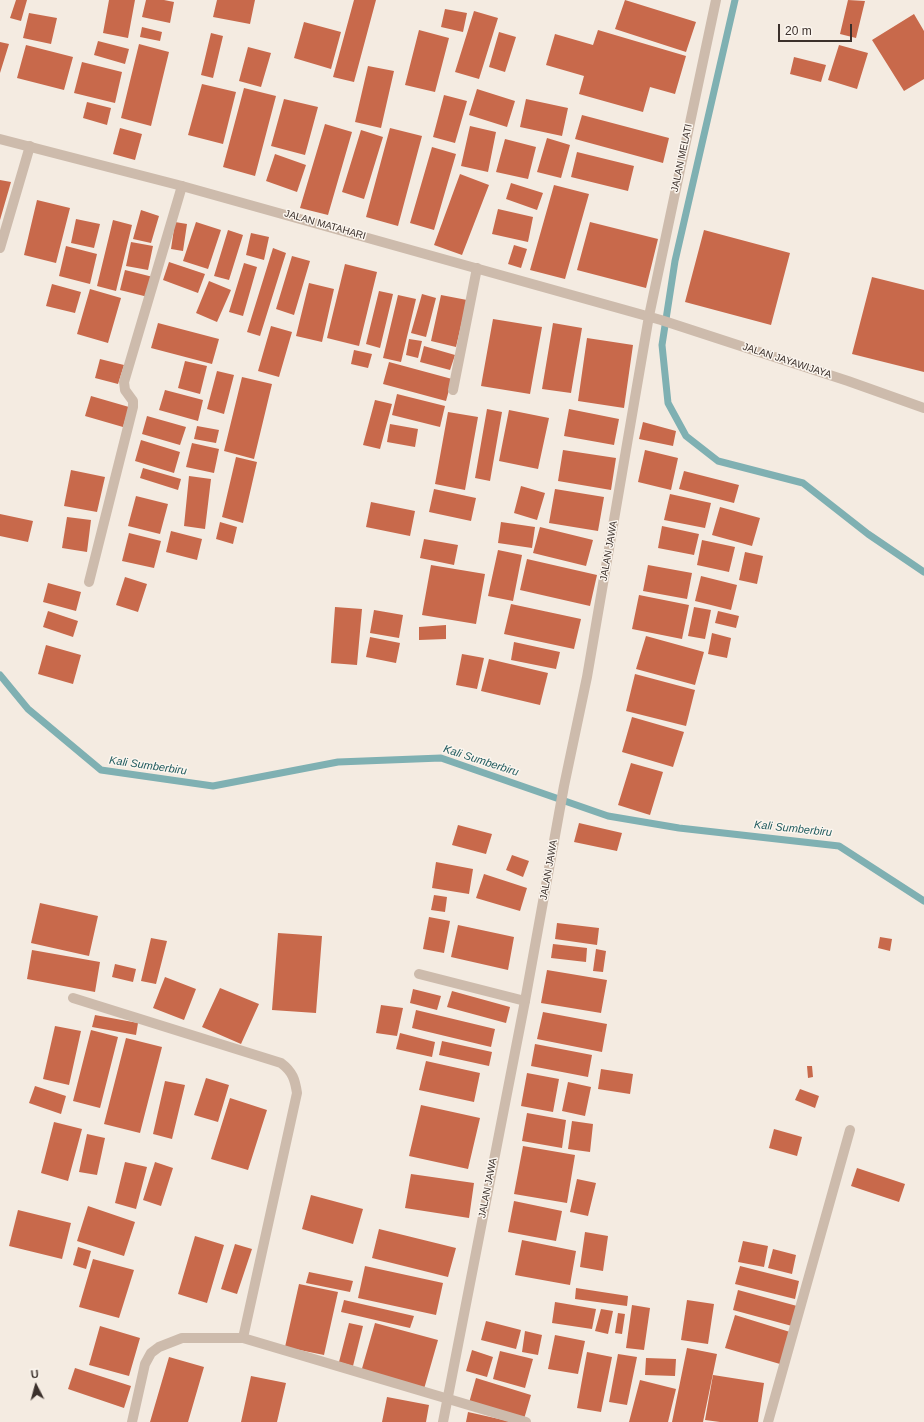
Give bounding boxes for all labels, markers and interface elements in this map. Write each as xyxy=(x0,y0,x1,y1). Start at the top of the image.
scale bar xyxy=(780,16,854,42)
text: 20 m xyxy=(785,24,812,38)
street label: JALAN MELATI xyxy=(669,123,695,193)
street label: JALAN MATAHARI xyxy=(283,208,367,242)
street label: JALAN JAYAWIJAYA xyxy=(741,341,833,381)
street label: JALAN JAWA xyxy=(598,520,620,582)
water label: Kali Sumberbiru xyxy=(442,743,520,779)
water label: Kali Sumberbiru xyxy=(108,754,188,778)
water label: Kali Sumberbiru xyxy=(753,818,833,840)
street label: JALAN JAWA xyxy=(538,839,560,901)
street label: JALAN JAWA xyxy=(476,1157,500,1219)
north arrow xyxy=(16,1366,56,1406)
text: U xyxy=(30,1368,39,1380)

